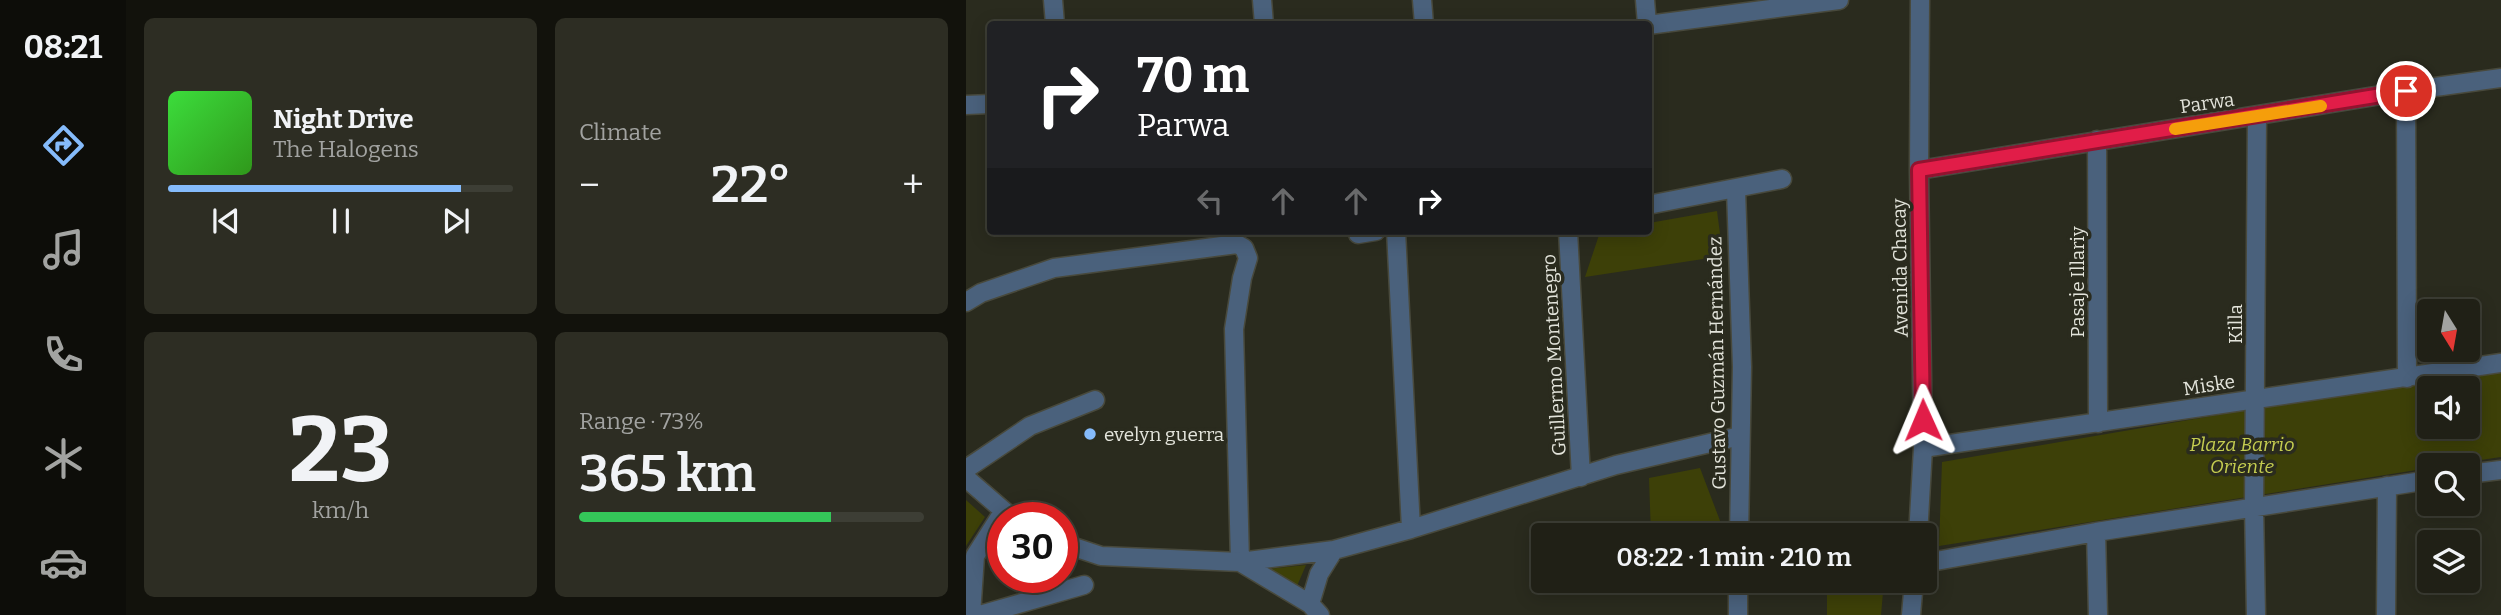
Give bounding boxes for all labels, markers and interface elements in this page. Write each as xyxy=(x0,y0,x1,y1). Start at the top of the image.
text: 08:21 xyxy=(24,28,102,66)
text: 70 m xyxy=(1137,46,1249,105)
icon: right xyxy=(1022,49,1113,140)
pin xyxy=(2376,61,2436,121)
icon: arrive xyxy=(2387,72,2425,110)
street label: Parwa xyxy=(2178,88,2236,118)
text: Night Drive xyxy=(273,104,414,135)
text: Parwa xyxy=(1137,106,1230,144)
text: Climate xyxy=(579,118,662,146)
icon: directions xyxy=(39,121,88,170)
text: The Halogens xyxy=(273,135,419,163)
text: 22° xyxy=(711,153,792,216)
text: − xyxy=(579,162,600,208)
text: + xyxy=(902,162,924,208)
icon: left xyxy=(1191,182,1229,220)
icon: ahead xyxy=(1264,182,1302,220)
icon: ahead xyxy=(1337,182,1375,220)
icon: right xyxy=(1410,182,1448,220)
street label: Avenida Chacay xyxy=(1887,198,1913,338)
icon: previous xyxy=(207,202,245,240)
icon: pause xyxy=(322,202,360,240)
icon: next xyxy=(437,202,475,240)
icon: music xyxy=(39,225,88,274)
street label: Pasaje Illariy xyxy=(2066,225,2089,338)
street label: Gustavo Guzmán Hernández xyxy=(1703,236,1731,490)
street label: Guillermo Montenegro xyxy=(1537,254,1571,456)
north arrow xyxy=(2417,299,2480,362)
map controls xyxy=(2417,299,2480,593)
street label: Killa xyxy=(2224,303,2247,344)
icon: phone xyxy=(39,330,88,379)
street label: Miske xyxy=(2181,370,2237,400)
button: sound xyxy=(2417,376,2480,439)
position arrow xyxy=(1886,383,1960,457)
text: 23 xyxy=(289,396,392,505)
text: Range · 73% xyxy=(579,407,704,435)
place label: evelyn guerra xyxy=(1104,423,1225,446)
marker: evelyn guerra xyxy=(1082,426,1098,442)
park label: Plaza Barrio Oriente xyxy=(2189,433,2295,478)
icon: climate xyxy=(39,434,88,483)
text: 365 km xyxy=(579,442,756,505)
button: search xyxy=(2417,453,2480,516)
text: km/h xyxy=(312,496,369,524)
speed limit sign: 30 xyxy=(987,502,1078,593)
button: layers xyxy=(2417,530,2480,593)
icon: car xyxy=(39,538,88,587)
text: 08:22 · 1 min · 210 m xyxy=(1616,542,1852,573)

